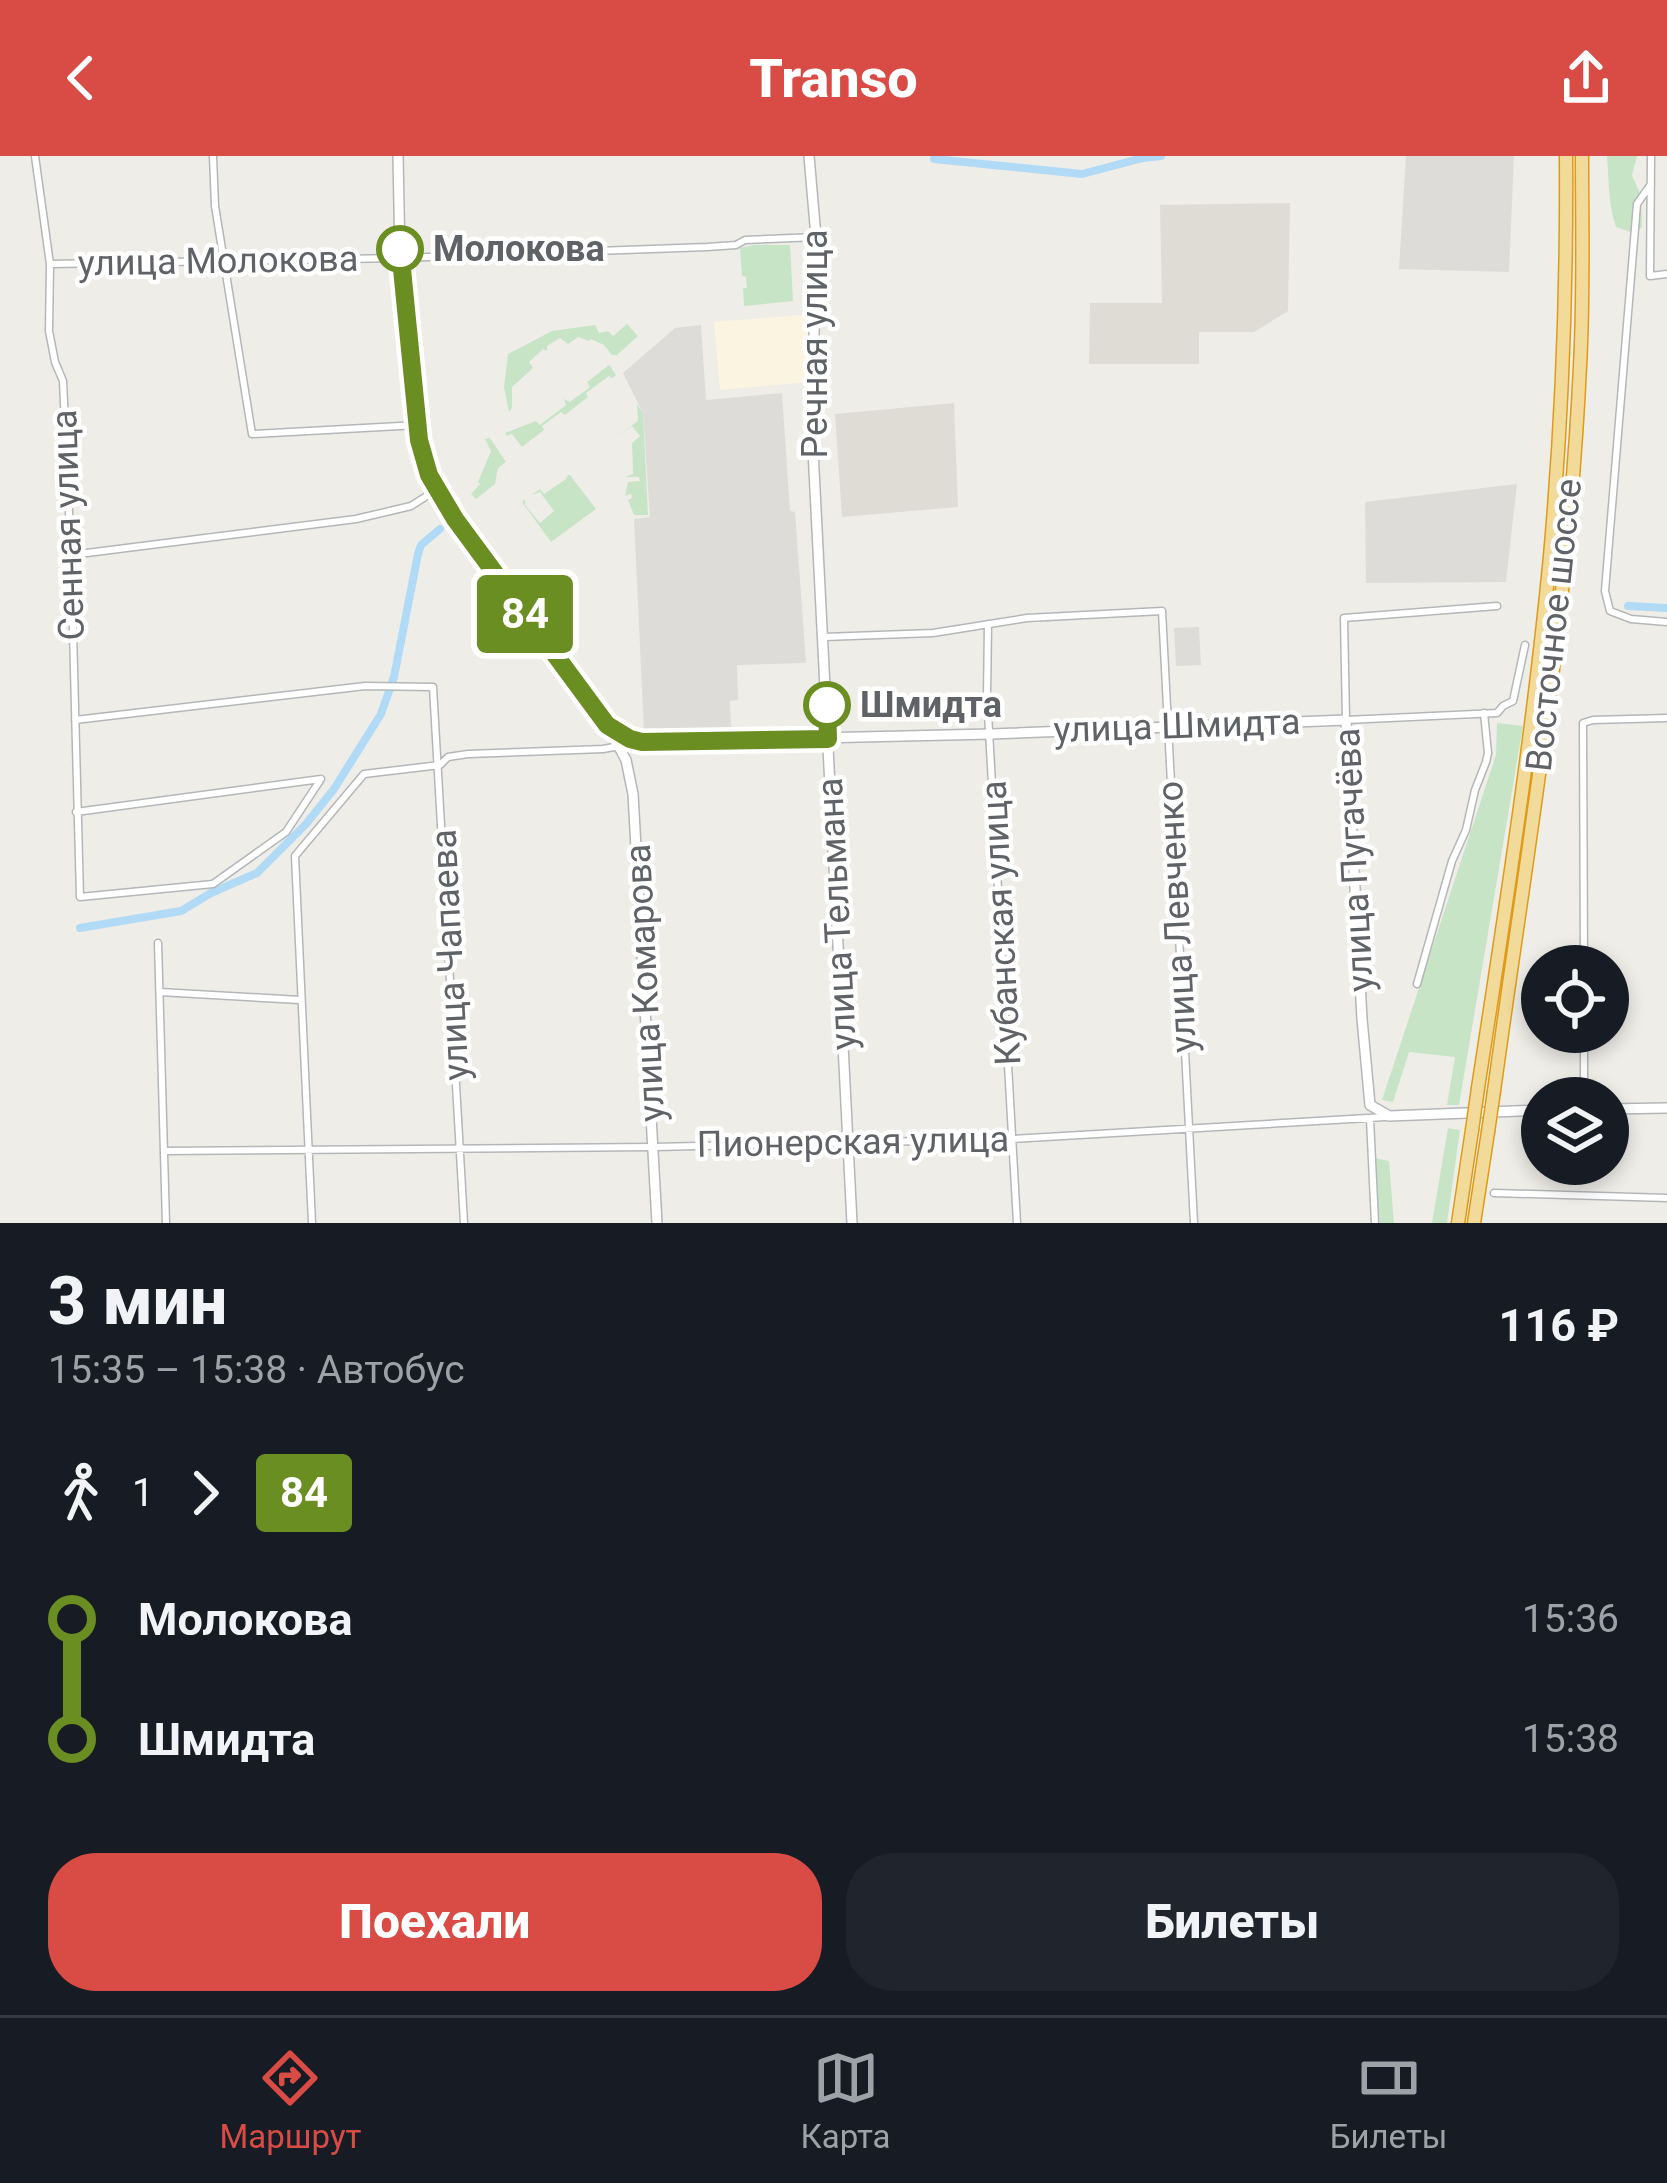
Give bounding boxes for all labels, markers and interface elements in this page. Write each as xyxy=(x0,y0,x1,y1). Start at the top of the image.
icon: back xyxy=(48,45,114,111)
icon: share xyxy=(1553,45,1619,111)
text: Transo xyxy=(749,47,918,110)
marker: Молокова xyxy=(378,227,422,271)
place label: Молокова xyxy=(433,228,605,270)
street label: Речная улица xyxy=(794,229,836,459)
street label: улица Молокова xyxy=(77,238,359,284)
street label: Сенная улица xyxy=(43,409,93,641)
street label: Восточное шоссе xyxy=(1518,476,1590,774)
line badge: 84 xyxy=(471,575,579,653)
text: 84 xyxy=(501,589,549,638)
marker: Шмидта xyxy=(805,683,849,727)
place label: Шмидта xyxy=(860,684,1002,726)
street label: улица Шмидта xyxy=(1053,701,1301,751)
street label: улица Пугачёва xyxy=(1326,727,1382,993)
street label: улица Тельмана xyxy=(809,777,865,1051)
street label: Кубанская улица xyxy=(973,780,1029,1066)
street label: улица Левченко xyxy=(1149,780,1205,1054)
street label: улица Чапаева xyxy=(422,828,478,1082)
street label: улица Комарова xyxy=(617,843,673,1123)
map controls xyxy=(1521,945,1629,1185)
button: locate xyxy=(1521,945,1629,1053)
button: layers xyxy=(1521,1077,1629,1185)
street label: Пионерская улица xyxy=(696,1118,1010,1166)
text: 3 мин xyxy=(48,1263,227,1340)
text: 116 ₽ xyxy=(1499,1299,1619,1352)
text: 15:35 – 15:38 · Автобус xyxy=(48,1347,465,1393)
icon: walk xyxy=(48,1460,114,1526)
icon: forward xyxy=(172,1460,238,1526)
text: 84 xyxy=(280,1468,328,1517)
text: 1 xyxy=(132,1470,154,1516)
text: Молокова xyxy=(138,1593,353,1646)
text: 15:36 xyxy=(1522,1596,1619,1642)
text: Шмидта xyxy=(138,1713,315,1766)
text: 15:38 xyxy=(1522,1716,1619,1762)
button: Поехали xyxy=(48,1853,822,1991)
button: Билеты xyxy=(846,1853,1619,1991)
tab: Маршрут xyxy=(220,2045,361,2156)
tab: Карта xyxy=(801,2045,891,2156)
tab: Билеты xyxy=(1330,2045,1447,2156)

